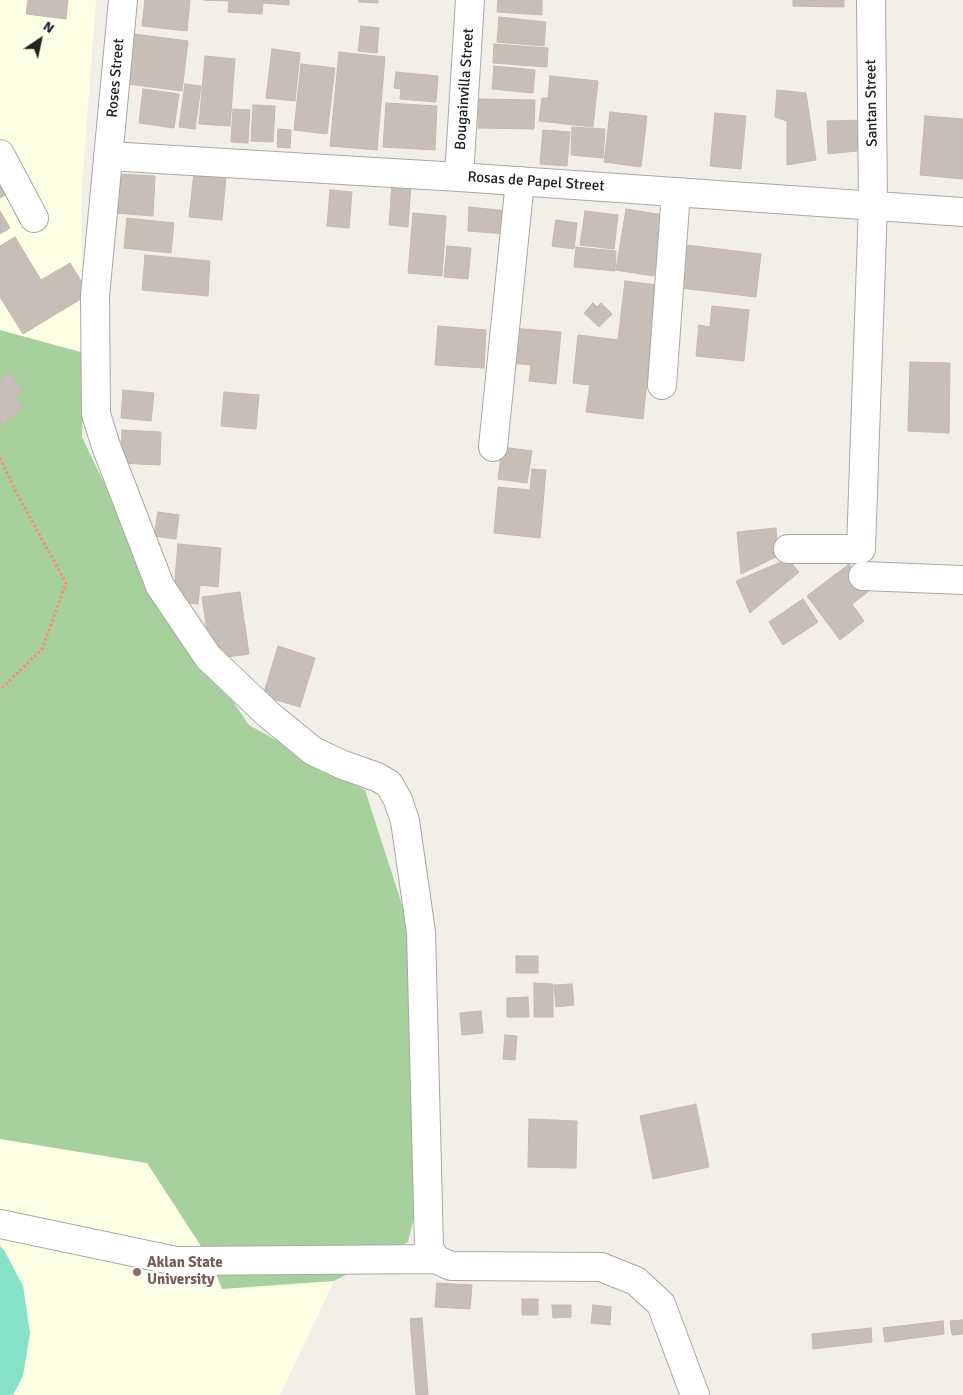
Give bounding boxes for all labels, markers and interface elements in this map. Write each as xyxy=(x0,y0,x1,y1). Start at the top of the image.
north arrow xyxy=(15,15,65,65)
text: N xyxy=(40,17,57,37)
street label: Bougainvilla Street xyxy=(452,28,478,150)
street label: Roses Street xyxy=(104,38,128,118)
street label: Santan Street xyxy=(862,59,882,147)
street label: Rosas de Papel Street xyxy=(467,168,605,196)
place label: Aklan State University xyxy=(147,1254,223,1289)
marker: Aklan State University xyxy=(131,1266,143,1278)

